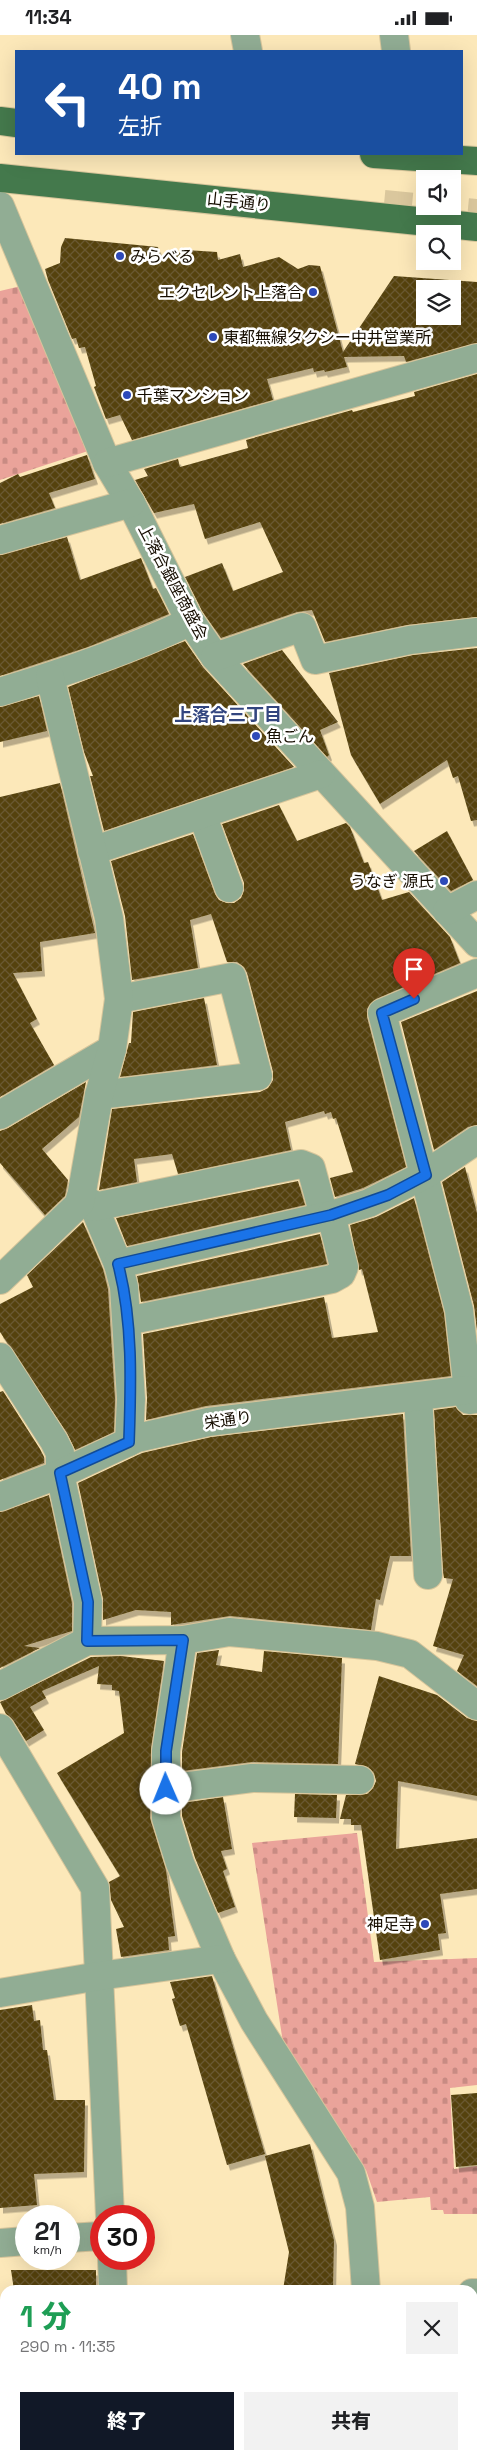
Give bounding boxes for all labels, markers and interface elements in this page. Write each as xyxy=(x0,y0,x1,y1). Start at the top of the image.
text: 11:34 xyxy=(25,5,71,30)
text: 40 m xyxy=(118,65,202,109)
icon: left xyxy=(35,70,100,135)
text: 左折 xyxy=(118,112,162,140)
map controls xyxy=(416,170,461,325)
button: sound xyxy=(416,170,461,215)
street label: 山手通り xyxy=(206,188,272,216)
button: search xyxy=(416,225,461,270)
place label: みらべる xyxy=(130,246,194,267)
marker: みらべる xyxy=(114,250,126,262)
button: layers xyxy=(416,280,461,325)
place label: エクセレント上落合 xyxy=(159,282,303,303)
marker: エクセレント上落合 xyxy=(307,286,319,298)
place label: 東都無線タクシー中井営業所 xyxy=(223,327,431,348)
marker: 東都無線タクシー中井営業所 xyxy=(207,331,219,343)
place label: 千葉マンション xyxy=(137,385,249,406)
marker: 千葉マンション xyxy=(121,389,133,401)
street label: 上落合銀座商盛会 xyxy=(134,521,212,643)
district label: 上落合三丁目 xyxy=(174,703,282,726)
place label: 魚ごん xyxy=(266,726,314,747)
marker: 魚ごん xyxy=(250,730,262,742)
place label: うなぎ 源氏 xyxy=(350,871,434,892)
marker: うなぎ 源氏 xyxy=(438,875,450,887)
pin xyxy=(393,948,435,999)
icon: arrive xyxy=(400,955,428,983)
street label: 栄通り xyxy=(203,1406,253,1434)
position arrow xyxy=(139,1762,191,1814)
place label: 神足寺 xyxy=(367,1914,415,1935)
marker: 神足寺 xyxy=(419,1918,431,1930)
speed limit sign: 30 xyxy=(90,2205,155,2270)
text: 21 xyxy=(34,2215,61,2247)
text: km/h xyxy=(33,2242,62,2258)
text: 1 分 xyxy=(20,2297,71,2336)
button: close xyxy=(406,2302,458,2354)
text: 290 m · 11:35 xyxy=(20,2336,115,2357)
button: 終了 xyxy=(20,2392,234,2450)
button: 共有 xyxy=(244,2392,458,2450)

